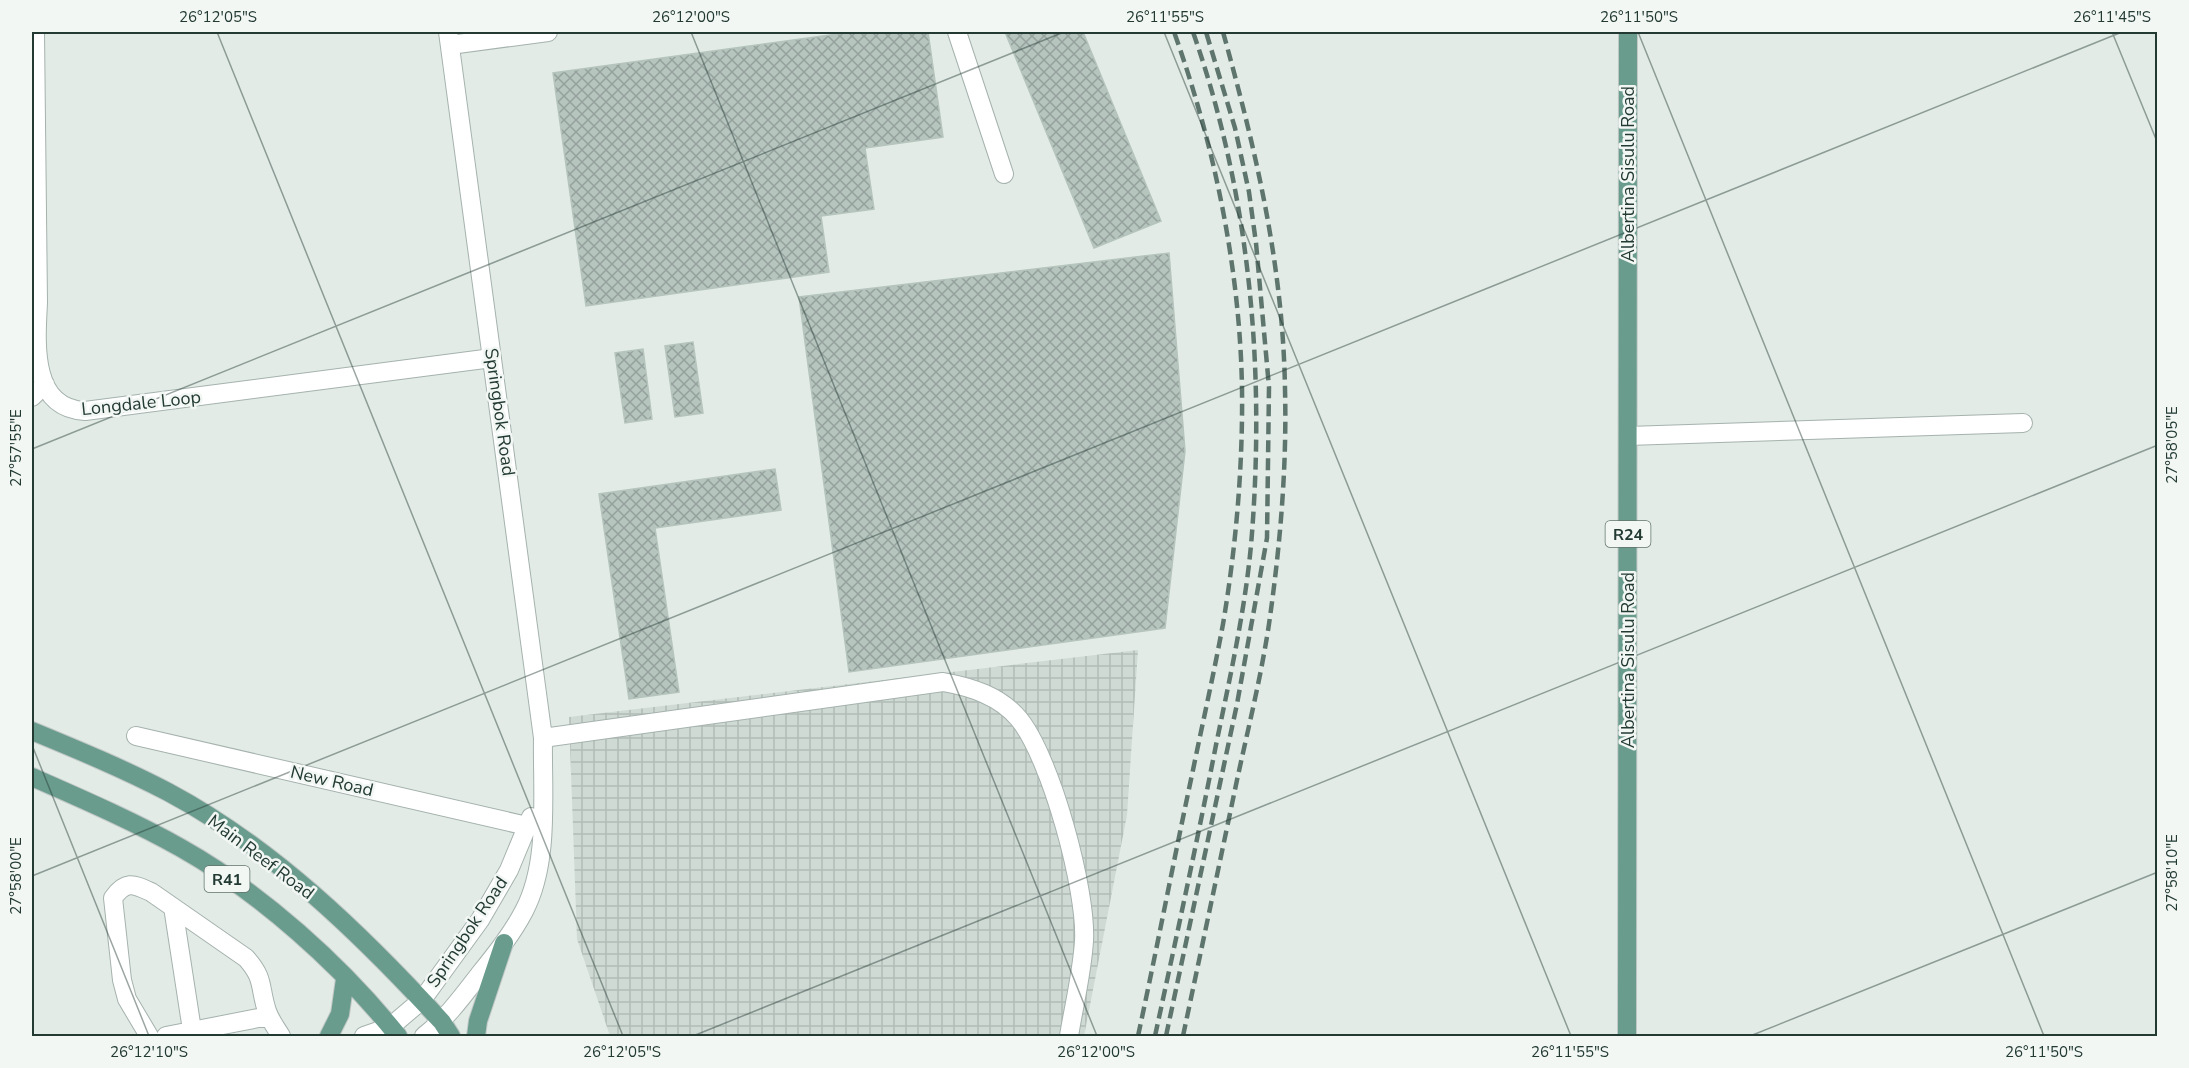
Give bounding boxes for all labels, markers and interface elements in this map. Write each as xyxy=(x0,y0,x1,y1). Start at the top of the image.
text: 26°12'05"S xyxy=(179,7,257,27)
text: 26°12'00"S xyxy=(652,7,730,27)
text: 26°11'55"S xyxy=(1126,7,1204,27)
text: 26°11'50"S xyxy=(1600,7,1678,27)
text: 26°11'45"S xyxy=(2073,7,2151,27)
street label: Albertina Sisulu Road xyxy=(1616,86,1640,262)
street label: Springbok Road xyxy=(479,346,521,478)
street label: Longdale Loop xyxy=(80,385,202,421)
text: 27°58'05"E xyxy=(2162,406,2182,484)
text: 27°57'55"E xyxy=(6,409,26,487)
road number: R24 xyxy=(1606,521,1650,547)
street label: Albertina Sisulu Road xyxy=(1616,572,1640,748)
street label: New Road xyxy=(288,760,376,802)
street label: Main Reef Road xyxy=(203,809,319,905)
text: 27°58'10"E xyxy=(2162,834,2182,912)
text: 27°58'00"E xyxy=(6,837,26,915)
road number: R41 xyxy=(204,866,250,892)
street label: Springbok Road xyxy=(421,872,513,992)
text: 26°12'10"S xyxy=(110,1042,188,1062)
text: 26°12'05"S xyxy=(583,1042,661,1062)
text: 26°12'00"S xyxy=(1057,1042,1135,1062)
text: 26°11'55"S xyxy=(1531,1042,1609,1062)
text: 26°11'50"S xyxy=(2005,1042,2083,1062)

